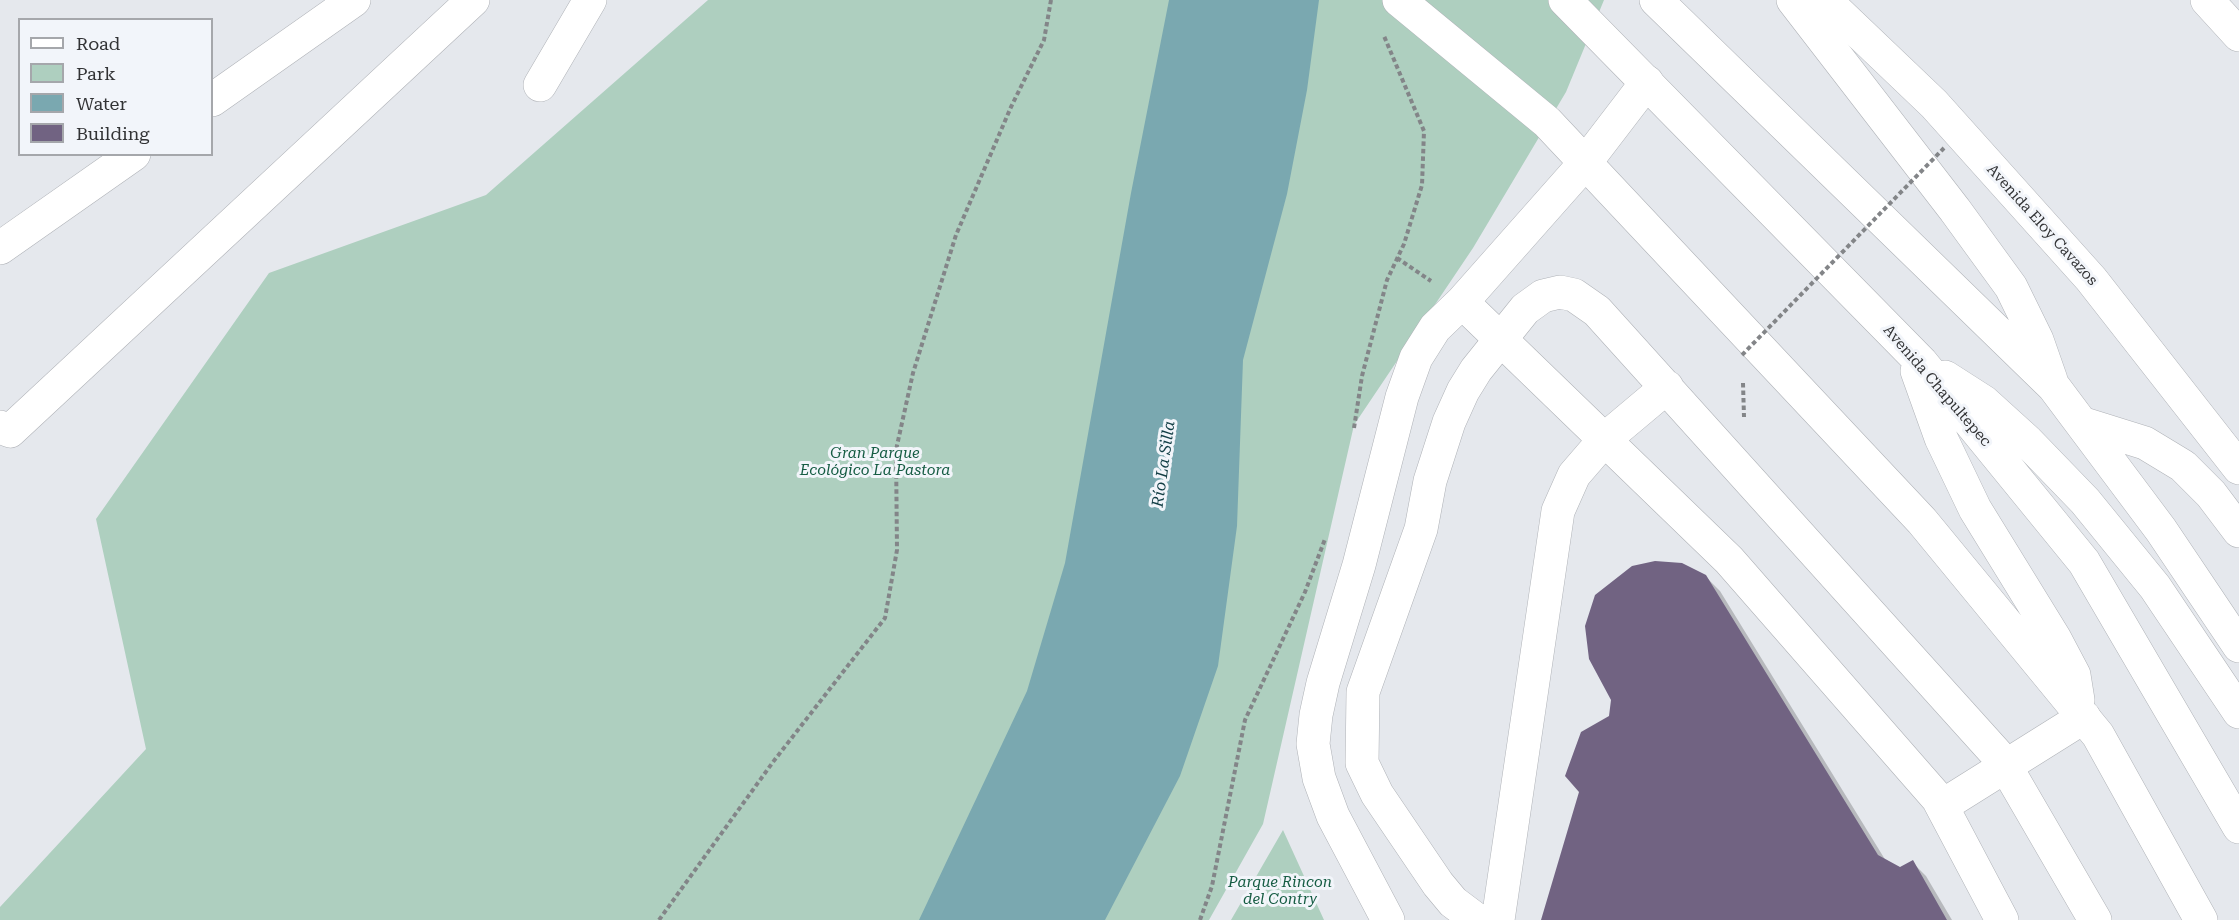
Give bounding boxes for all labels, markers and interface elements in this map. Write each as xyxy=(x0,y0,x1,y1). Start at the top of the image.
legend xyxy=(18,18,213,156)
text: Road xyxy=(76,33,120,54)
text: Park xyxy=(76,63,116,84)
text: Water xyxy=(76,93,127,114)
text: Building xyxy=(76,123,150,144)
street label: Avenida Eloy Cavazos xyxy=(1983,161,2101,289)
street label: Avenida Chapultepec xyxy=(1879,322,1995,450)
water label: Río La Silla xyxy=(1148,420,1180,508)
park label: Gran Parque Ecológico La Pastora xyxy=(800,445,950,480)
park label: Parque Rincon del Contry xyxy=(1228,874,1332,909)

